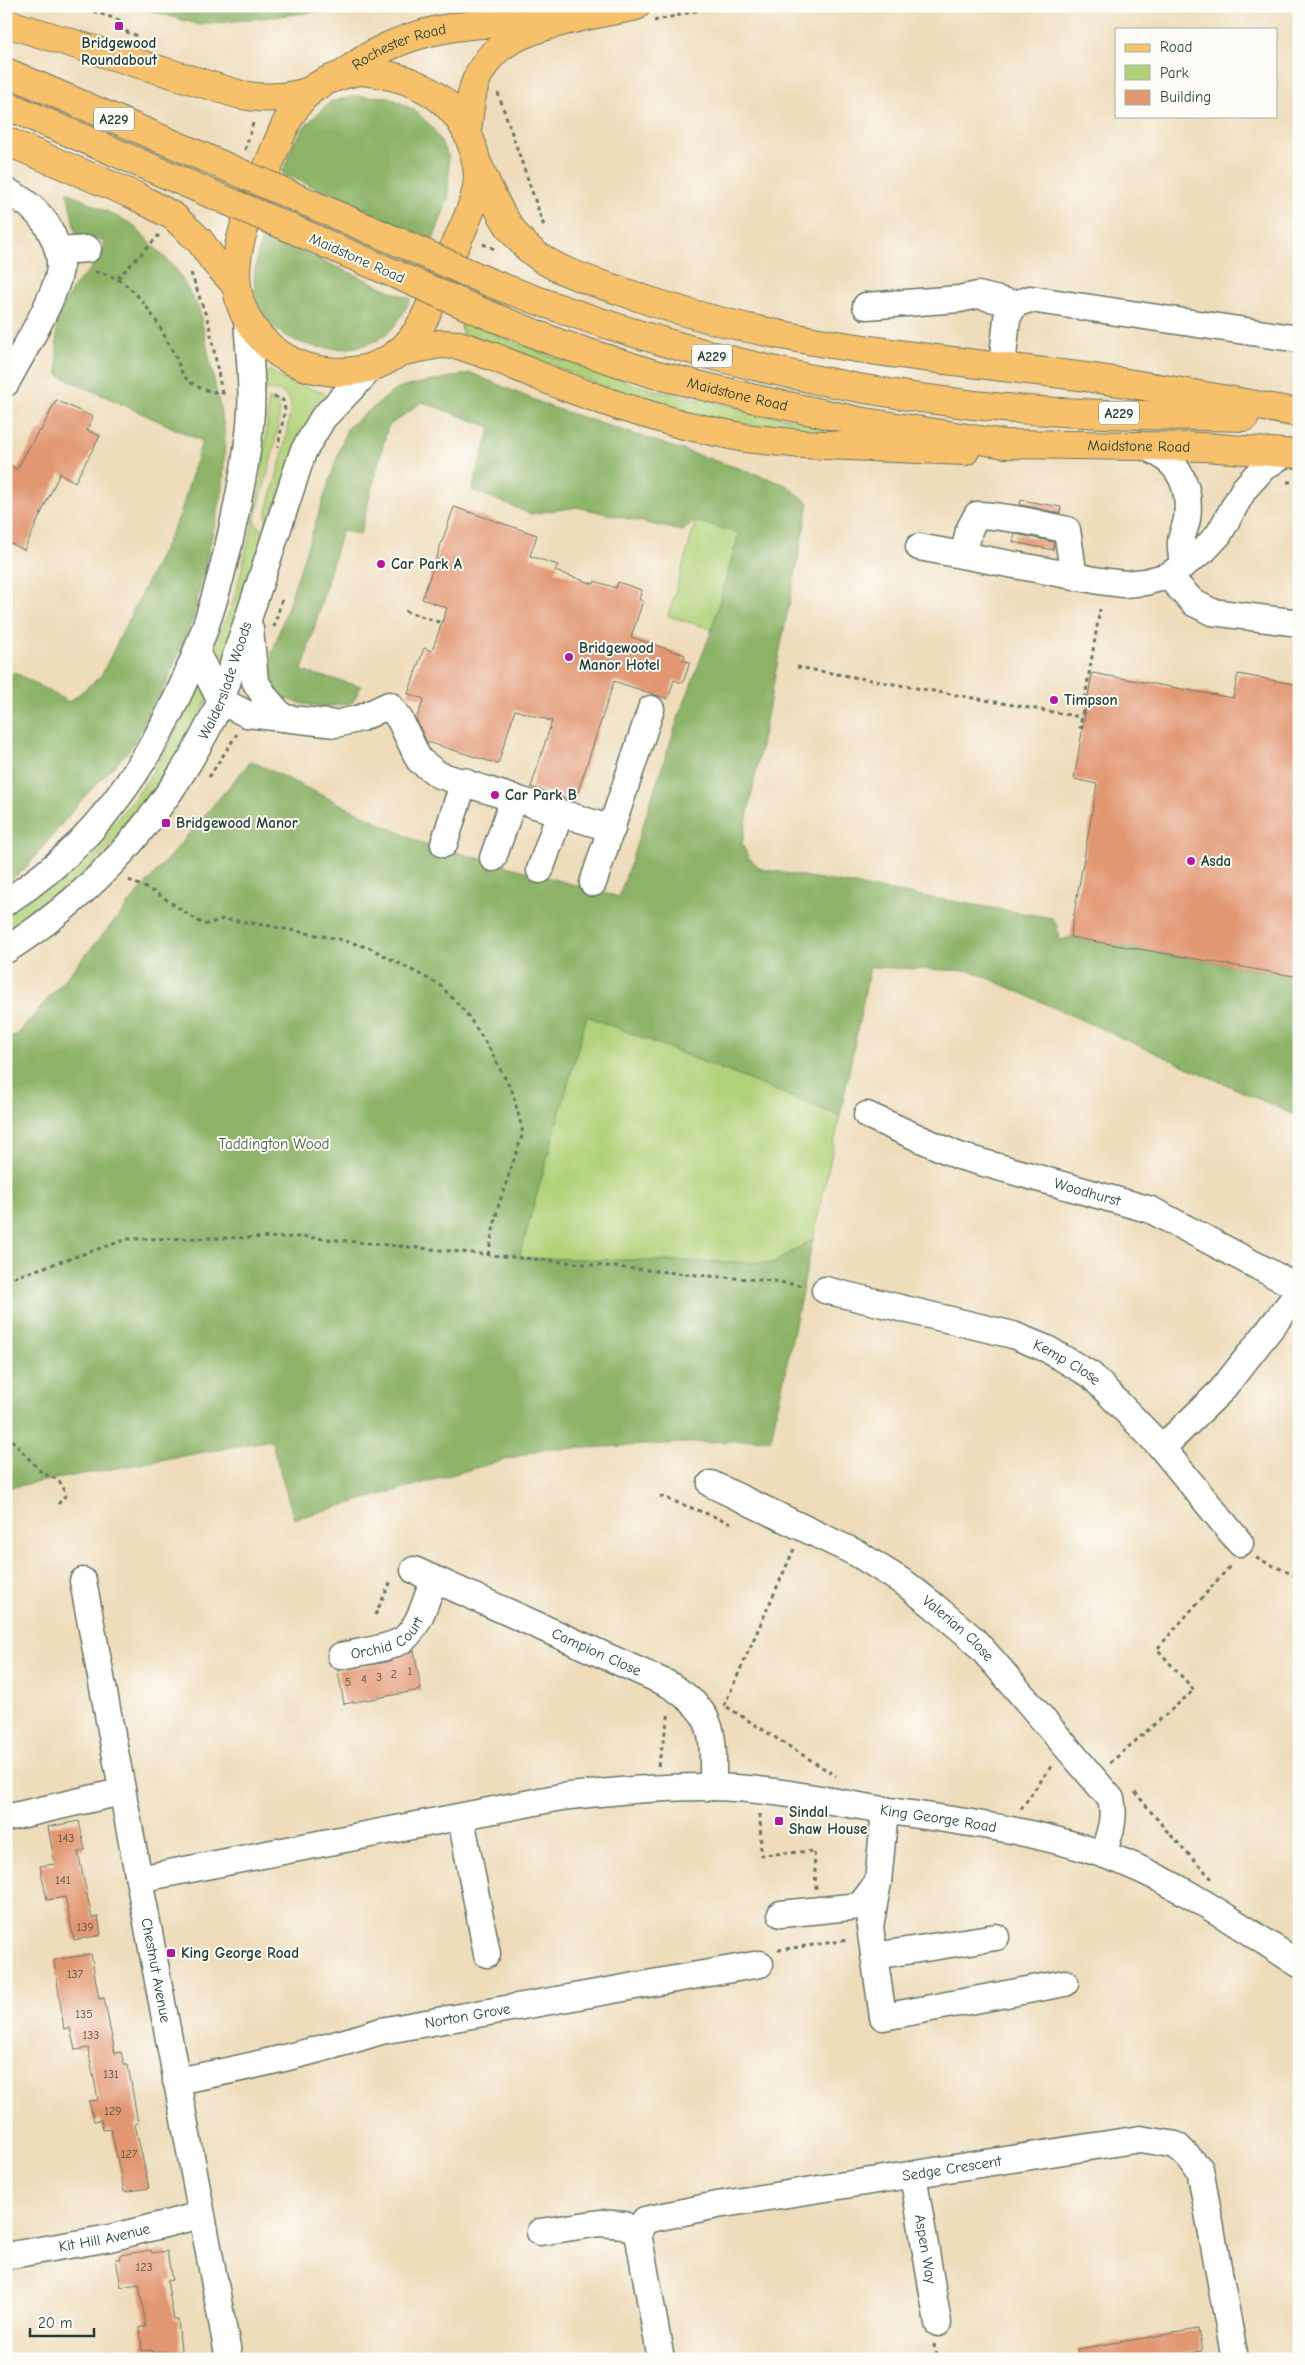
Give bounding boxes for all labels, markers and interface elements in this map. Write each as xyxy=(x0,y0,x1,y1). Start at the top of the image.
marker: Bridgewood Roundabout xyxy=(113,20,125,32)
street label: Rochester Road xyxy=(348,20,447,74)
legend xyxy=(1115,28,1278,118)
place label: Bridgewood Roundabout xyxy=(81,34,158,69)
text: Road xyxy=(1160,38,1192,56)
text: Park xyxy=(1160,64,1189,82)
text: Building xyxy=(1160,88,1211,106)
road number: A229 xyxy=(94,108,134,130)
street label: Maidstone Road xyxy=(306,229,408,287)
road number: A229 xyxy=(692,344,732,368)
street label: Maidstone Road xyxy=(685,374,789,415)
road number: A229 xyxy=(1099,402,1139,424)
street label: Maidstone Road xyxy=(1087,436,1190,456)
place label: Car Park A xyxy=(391,555,463,573)
marker: Car Park A xyxy=(375,558,387,570)
street label: Walderslade Woods xyxy=(194,619,255,743)
place label: Bridgewood Manor Hotel xyxy=(579,639,660,674)
marker: Bridgewood Manor Hotel xyxy=(563,651,575,663)
place label: Timpson xyxy=(1064,691,1118,709)
marker: Timpson xyxy=(1048,694,1060,706)
place label: Car Park B xyxy=(505,786,577,804)
marker: Car Park B xyxy=(489,789,501,801)
place label: Bridgewood Manor xyxy=(176,814,298,832)
marker: Bridgewood Manor xyxy=(160,817,172,829)
place label: Asda xyxy=(1201,852,1231,870)
marker: Asda xyxy=(1185,855,1197,867)
park label: Taddington Wood xyxy=(218,1135,330,1153)
street label: Woodhurst xyxy=(1052,1174,1123,1210)
street label: Kemp Close xyxy=(1031,1335,1105,1389)
street label: Valerian Close xyxy=(919,1591,998,1666)
street label: Orchid Court xyxy=(349,1613,428,1663)
street label: Campion Close xyxy=(549,1624,644,1680)
house number: 1 xyxy=(408,1664,413,1678)
house number: 2 xyxy=(391,1667,397,1681)
house number: 3 xyxy=(376,1670,382,1684)
house number: 4 xyxy=(361,1672,367,1686)
house number: 5 xyxy=(345,1675,351,1689)
street label: King George Road xyxy=(879,1801,998,1836)
place label: Sindal Shaw House xyxy=(789,1803,867,1838)
marker: Sindal Shaw House xyxy=(773,1815,785,1827)
house number: 143 xyxy=(58,1831,74,1845)
house number: 141 xyxy=(55,1873,71,1887)
street label: Chestnut Avenue xyxy=(137,1916,175,2025)
house number: 139 xyxy=(76,1920,94,1934)
place label: King George Road xyxy=(181,1944,299,1962)
marker: King George Road xyxy=(165,1947,177,1959)
house number: 137 xyxy=(67,1967,84,1981)
street label: Norton Grove xyxy=(423,1999,512,2032)
house number: 135 xyxy=(75,2007,93,2021)
house number: 133 xyxy=(83,2028,99,2042)
house number: 131 xyxy=(103,2067,119,2081)
house number: 129 xyxy=(104,2104,122,2118)
house number: 127 xyxy=(121,2147,138,2161)
street label: Sedge Crescent xyxy=(901,2152,1003,2185)
street label: Aspen Way xyxy=(911,2213,940,2285)
street label: Kit Hill Avenue xyxy=(57,2219,152,2256)
house number: 123 xyxy=(135,2260,153,2274)
scale bar xyxy=(30,2305,94,2337)
text: 20 m xyxy=(38,2314,72,2332)

